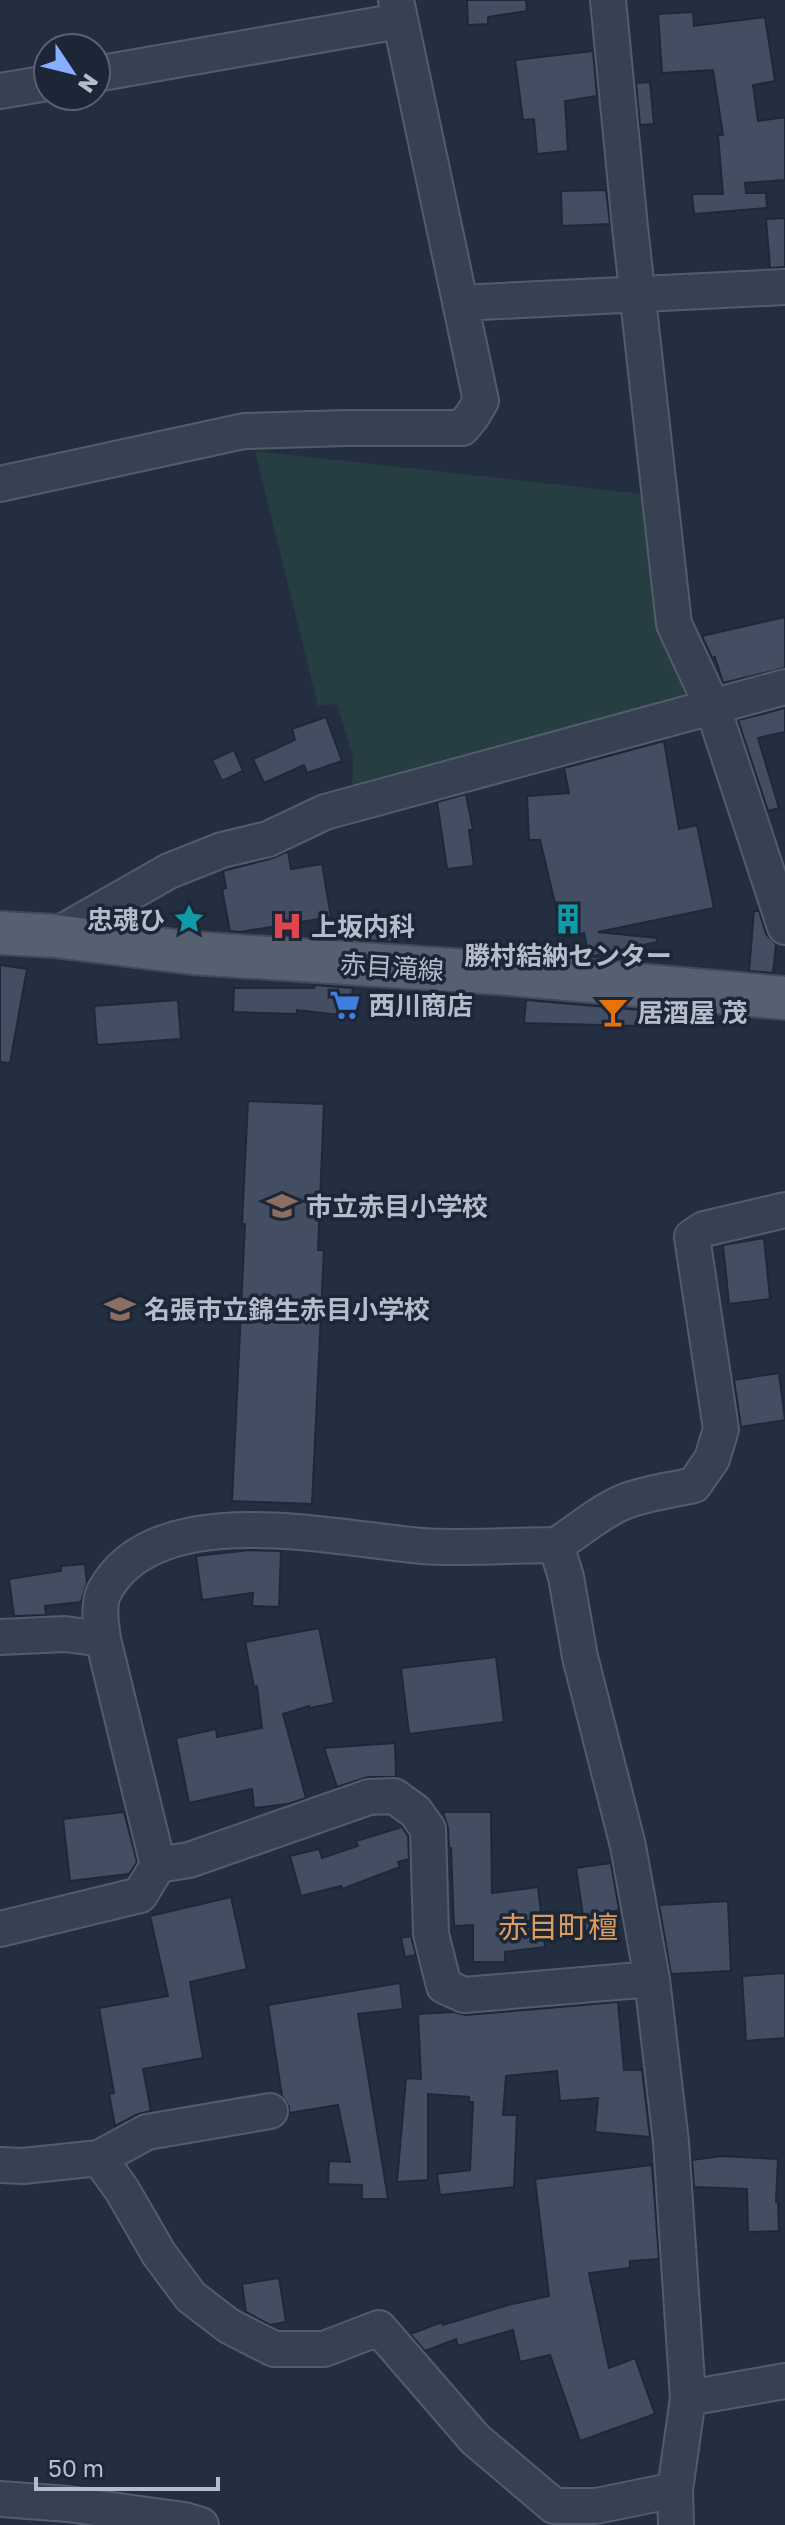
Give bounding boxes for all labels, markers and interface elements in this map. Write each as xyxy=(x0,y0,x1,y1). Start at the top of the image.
north arrow xyxy=(32,32,112,112)
text: N xyxy=(73,69,105,98)
place icon: 忠魂ひ xyxy=(172,902,206,936)
building icon: 勝村結納センター xyxy=(551,902,585,936)
place label: 忠魂ひ xyxy=(87,904,165,935)
hospital icon: 上坂内科 xyxy=(270,909,304,943)
place label: 上坂内科 xyxy=(311,911,415,942)
place label: 勝村結納センター xyxy=(464,940,672,971)
street label: 赤目滝線 xyxy=(339,948,445,986)
supermarket icon: 西川商店 xyxy=(328,988,362,1022)
place label: 西川商店 xyxy=(369,990,473,1021)
bar icon: 居酒屋 茂 xyxy=(596,995,630,1029)
place label: 居酒屋 茂 xyxy=(637,997,748,1028)
school or university icon: 市立赤目小学校 xyxy=(265,1189,299,1223)
place label: 市立赤目小学校 xyxy=(306,1191,488,1222)
school or university icon: 名張市立錦生赤目小学校 xyxy=(103,1292,137,1326)
place label: 名張市立錦生赤目小学校 xyxy=(144,1294,430,1325)
district label: 赤目町檀 xyxy=(498,1909,618,1945)
scale bar xyxy=(36,2441,218,2491)
text: 50 m xyxy=(48,2453,104,2482)

